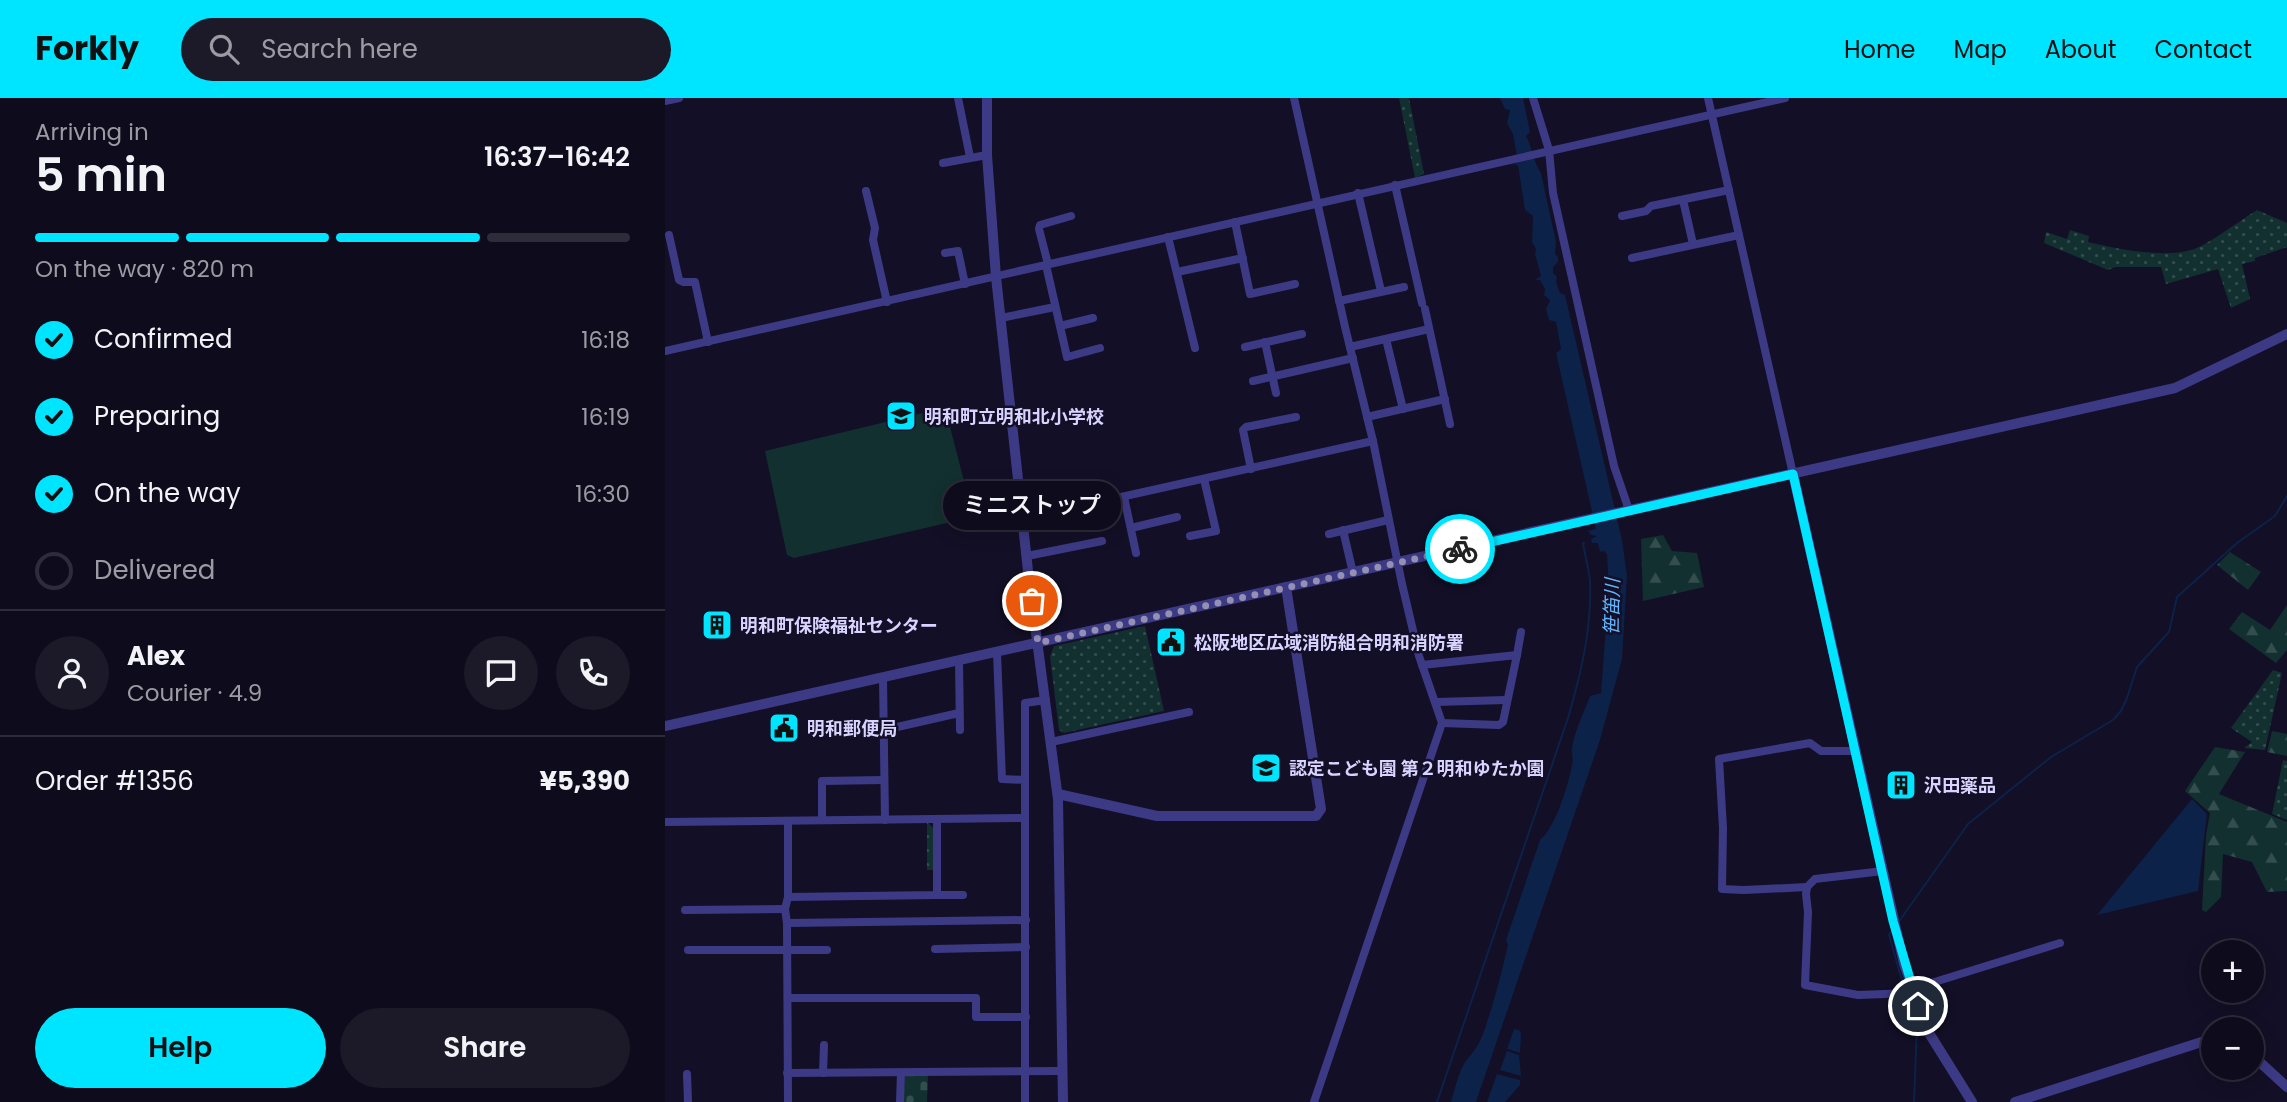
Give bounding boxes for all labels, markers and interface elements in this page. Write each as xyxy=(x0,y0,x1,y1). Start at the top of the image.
search box xyxy=(181,18,671,81)
text: Forkly xyxy=(35,25,139,72)
icon: search xyxy=(205,30,243,68)
text: Search here xyxy=(261,31,418,67)
text: Home xyxy=(1844,33,1916,66)
text: Map xyxy=(1954,33,2007,66)
text: About xyxy=(2045,33,2116,66)
text: Contact xyxy=(2154,33,2252,66)
text: Arriving in xyxy=(35,116,149,148)
text: 16:37–16:42 xyxy=(484,139,630,175)
text: 5 min xyxy=(35,143,167,207)
text: On the way · 820 m xyxy=(35,253,254,285)
icon: check xyxy=(35,321,73,359)
text: Confirmed xyxy=(94,321,232,357)
text: 16:18 xyxy=(581,324,630,356)
icon: check xyxy=(35,398,73,436)
text: Preparing xyxy=(94,398,220,434)
school or university icon: 明和町立明和北小学校 xyxy=(884,399,918,433)
text: 16:19 xyxy=(581,401,630,433)
place label: 明和町立明和北小学校 xyxy=(924,404,1104,429)
icon: check xyxy=(35,475,73,513)
text: On the way xyxy=(94,475,241,511)
text: 16:30 xyxy=(575,478,630,510)
callout: ミニストップ xyxy=(943,482,1121,531)
text: ミニストップ xyxy=(963,489,1101,521)
courier xyxy=(1425,514,1495,584)
icon: bike xyxy=(1441,530,1479,568)
text: Delivered xyxy=(94,552,215,588)
pin xyxy=(1002,571,1062,631)
water label: 笹笛川 xyxy=(1598,576,1626,636)
icon: bag xyxy=(1013,582,1051,620)
building icon: 明和町保険福祉センター xyxy=(700,608,734,642)
place label: 明和町保険福祉センター xyxy=(740,613,938,638)
public building icon: 松阪地区広域消防組合明和消防署 xyxy=(1154,625,1188,659)
place label: 松阪地区広域消防組合明和消防署 xyxy=(1194,630,1464,655)
button: person xyxy=(35,636,109,710)
button: chat xyxy=(464,636,538,710)
button: phone xyxy=(556,636,630,710)
text: Alex xyxy=(127,638,185,674)
text: Courier · 4.9 xyxy=(127,677,262,709)
public building icon: 明和郵便局 xyxy=(767,711,801,745)
place label: 明和郵便局 xyxy=(807,716,897,741)
school or university icon: 認定こども園 第２明和ゆたか園 xyxy=(1249,751,1283,785)
place label: 認定こども園 第２明和ゆたか園 xyxy=(1289,756,1545,781)
text: Order #1356 xyxy=(35,763,194,799)
text: ¥5,390 xyxy=(540,763,630,799)
building icon: 沢田薬品 xyxy=(1884,768,1918,802)
place label: 沢田薬品 xyxy=(1924,773,1996,798)
map controls xyxy=(2201,940,2264,1080)
button: + xyxy=(2201,940,2264,1003)
pin xyxy=(1888,976,1948,1036)
icon: home xyxy=(1899,987,1937,1025)
button: Help xyxy=(35,1008,326,1088)
button: Share xyxy=(340,1008,630,1088)
button: − xyxy=(2201,1017,2264,1080)

